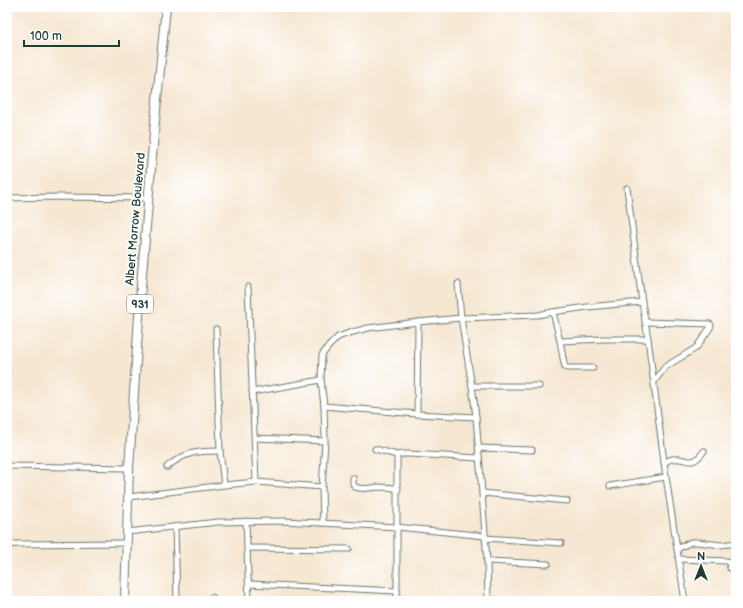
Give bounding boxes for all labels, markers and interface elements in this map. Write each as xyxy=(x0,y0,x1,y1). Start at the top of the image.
scale bar xyxy=(24,22,119,48)
text: 100 m xyxy=(30,29,62,44)
street label: Albert Morrow Boulevard xyxy=(122,152,149,286)
road number: 931 xyxy=(127,295,153,313)
north arrow xyxy=(681,546,721,586)
text: N xyxy=(697,550,705,563)

